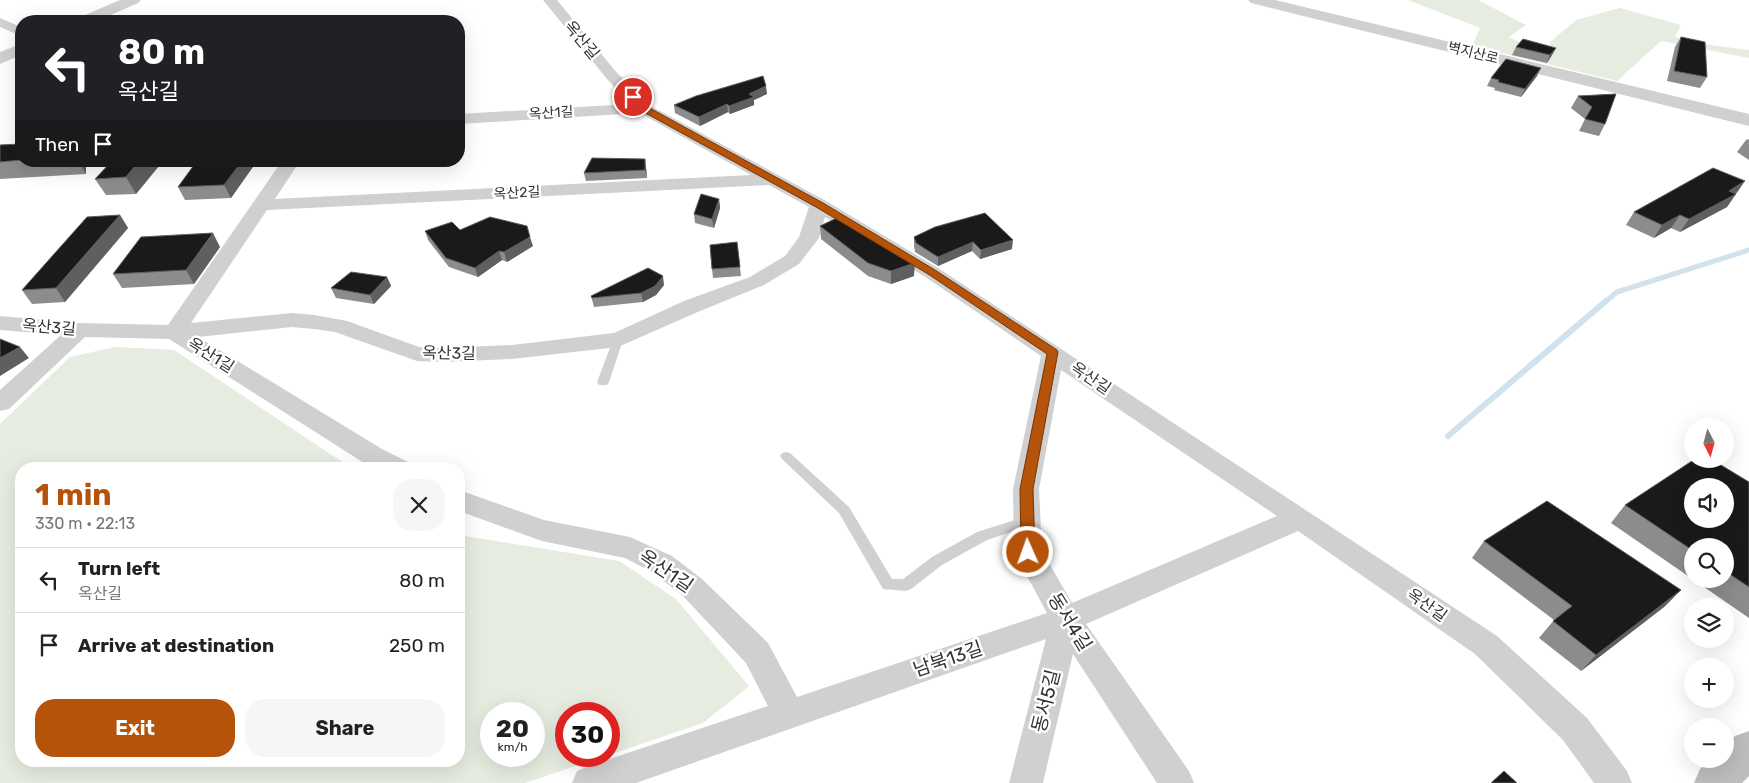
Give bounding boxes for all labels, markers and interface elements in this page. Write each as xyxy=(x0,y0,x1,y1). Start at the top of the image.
street label: 옥산길 xyxy=(561,17,603,63)
text: 80 m xyxy=(118,31,205,73)
icon: left xyxy=(35,35,100,100)
street label: 벽지산로 xyxy=(1446,39,1500,68)
pin xyxy=(612,76,654,118)
text: 옥산길 xyxy=(118,78,179,105)
icon: arrive xyxy=(619,83,647,111)
street label: 옥산1길 xyxy=(528,103,574,123)
icon: arrive xyxy=(89,130,117,158)
text: Then xyxy=(35,133,79,156)
street label: 옥산2길 xyxy=(493,183,541,203)
street label: 옥산3길 xyxy=(21,315,77,339)
street label: 옥산1길 xyxy=(184,333,238,377)
street label: 옥산3길 xyxy=(422,343,476,363)
street label: 옥산길 xyxy=(1067,358,1115,398)
north arrow xyxy=(1684,418,1734,468)
map controls xyxy=(1684,418,1734,768)
text: 1 min xyxy=(35,477,112,513)
button: sound xyxy=(1684,478,1734,528)
button: close xyxy=(393,479,445,531)
text: 330 m · 22:13 xyxy=(35,514,135,533)
position arrow xyxy=(1001,525,1053,577)
button: search xyxy=(1684,538,1734,588)
street label: 옥산1길 xyxy=(634,545,698,597)
text: Turn left xyxy=(78,557,160,580)
icon: left xyxy=(35,566,63,594)
text: 80 m xyxy=(399,569,445,592)
text: 옥산길 xyxy=(78,584,122,603)
street label: 옥산길 xyxy=(1403,585,1451,625)
street label: 동서4길 xyxy=(1043,589,1097,655)
button: layers xyxy=(1684,598,1734,648)
icon: arrive xyxy=(35,631,63,659)
text: Arrive at destination xyxy=(78,634,274,657)
text: 250 m xyxy=(389,634,445,657)
street label: 남북13길 xyxy=(910,636,986,682)
button: + xyxy=(1684,658,1734,708)
street label: 동서5길 xyxy=(1027,667,1065,735)
button: Exit xyxy=(35,699,235,757)
button: Share xyxy=(245,699,445,757)
speed limit sign: 30 xyxy=(555,702,620,767)
text: 20 xyxy=(496,714,529,743)
button: − xyxy=(1684,718,1734,768)
text: km/h xyxy=(498,740,527,754)

